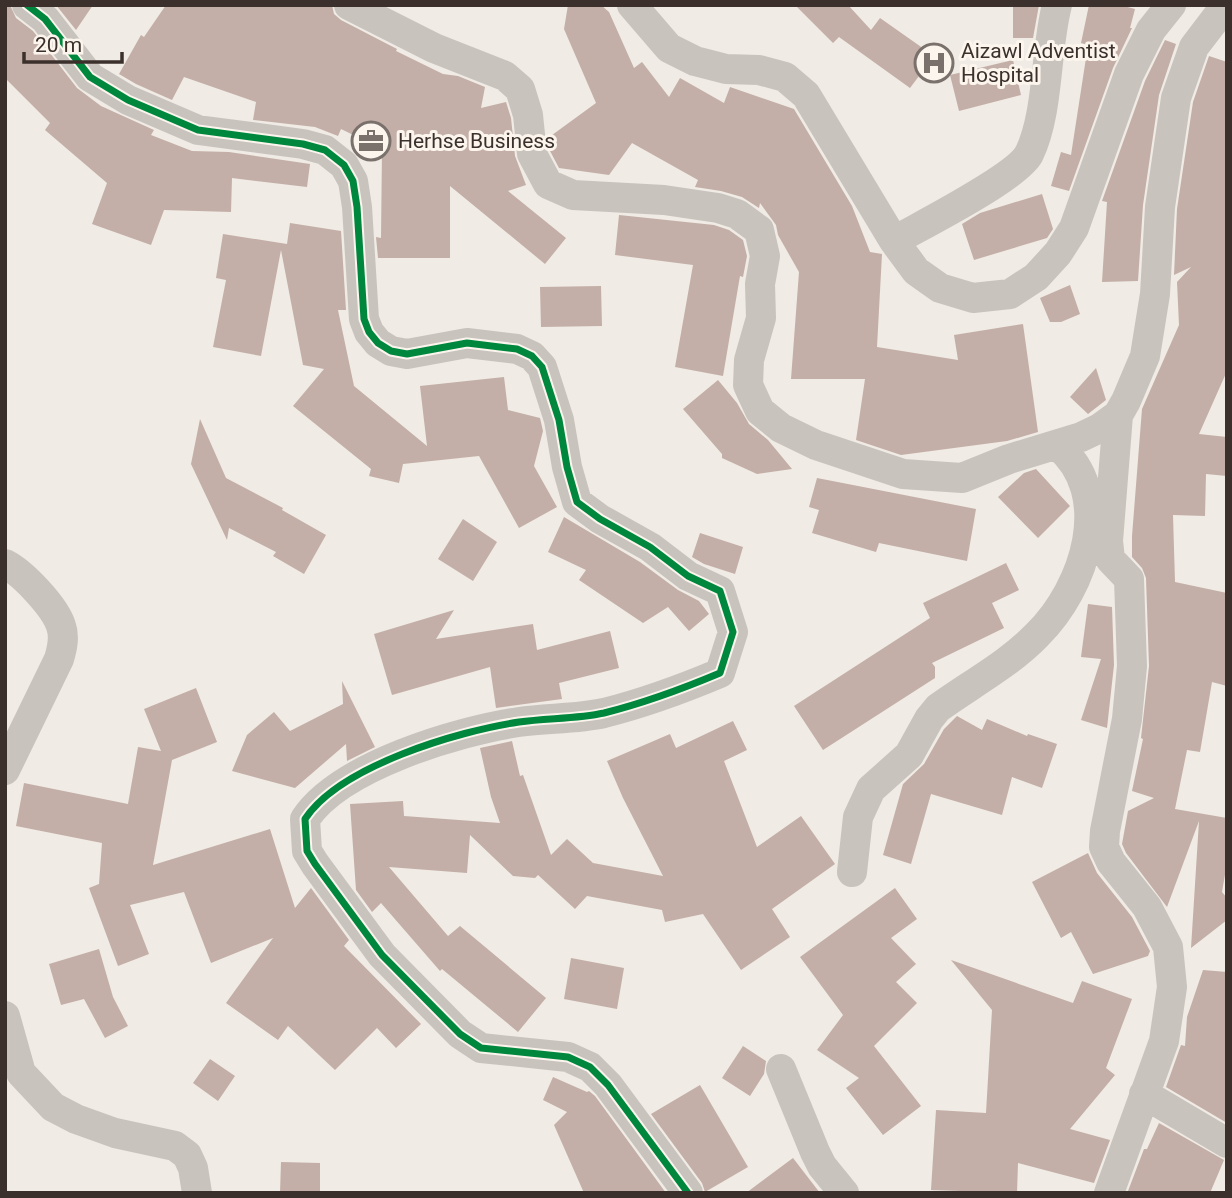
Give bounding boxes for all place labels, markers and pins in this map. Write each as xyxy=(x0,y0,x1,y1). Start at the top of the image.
place label: Aizawl Adventist Hospital xyxy=(961,39,1116,87)
hospital icon: Aizawl Adventist Hospital xyxy=(913,42,955,84)
office icon: Herhse Business xyxy=(350,120,392,162)
place label: Herhse Business xyxy=(398,129,555,153)

